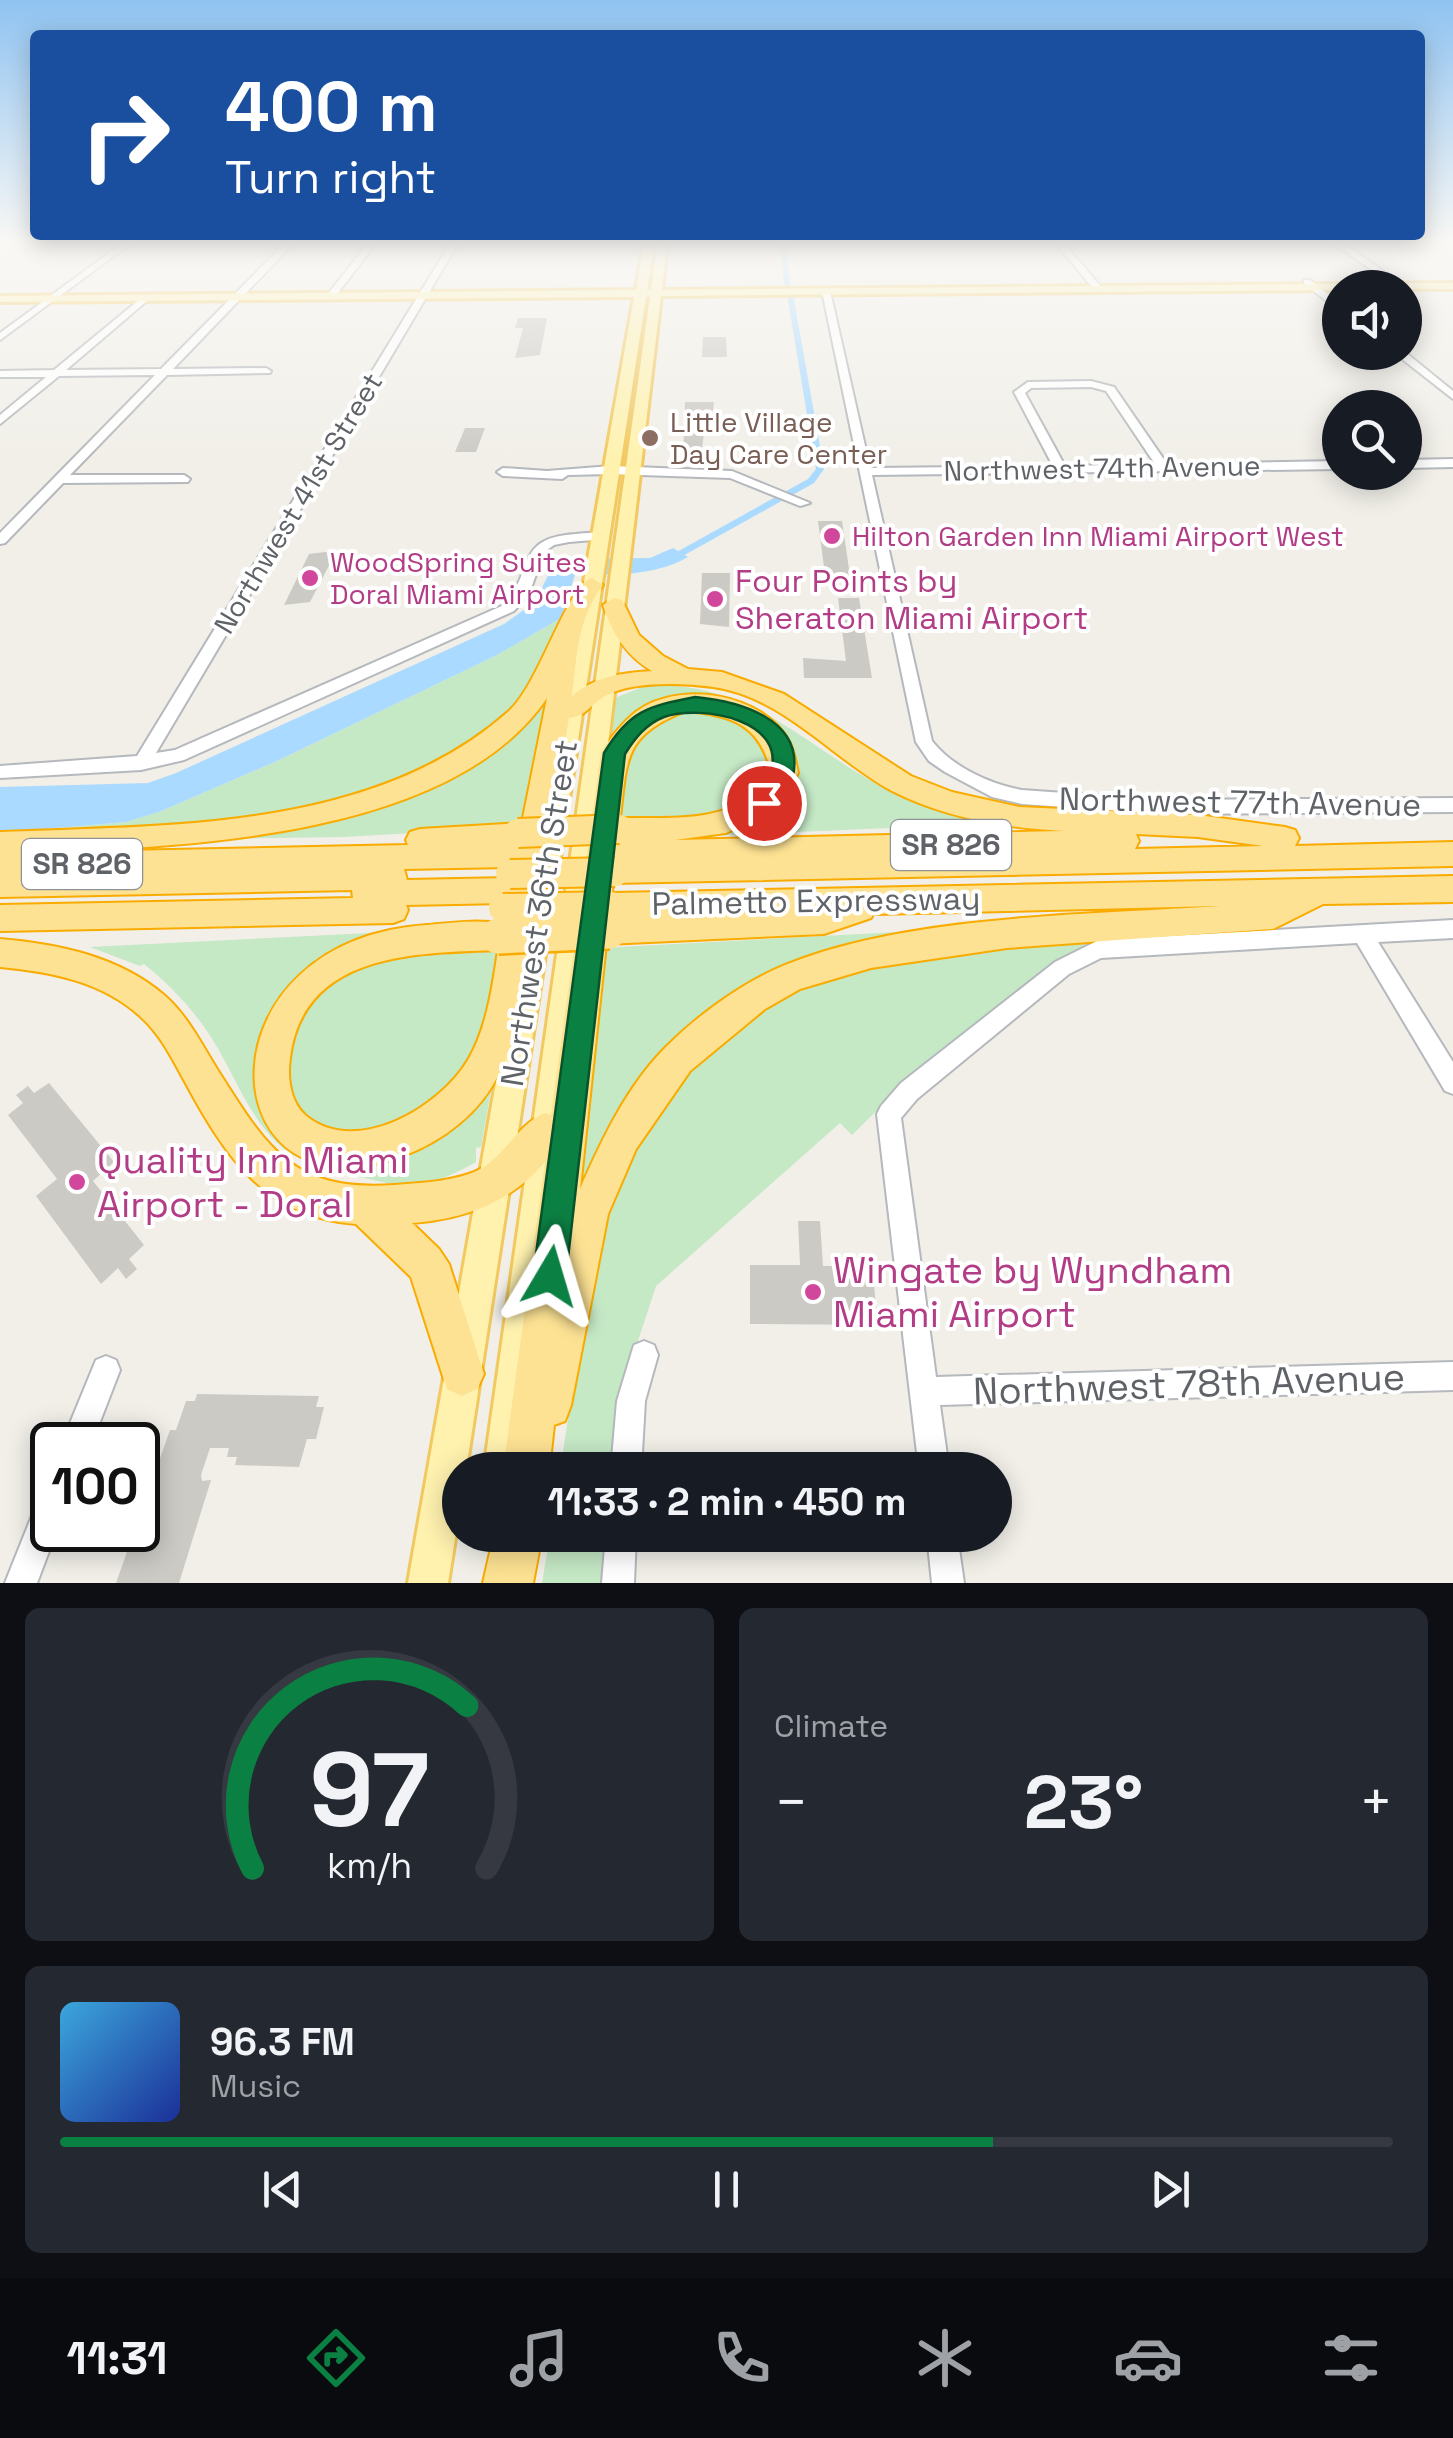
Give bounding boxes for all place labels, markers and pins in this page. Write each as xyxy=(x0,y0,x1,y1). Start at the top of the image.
place label: Little Village Day Care Center xyxy=(670,404,887,472)
marker: Little Village Day Care Center xyxy=(639,427,661,449)
place label: Hilton Garden Inn Miami Airport West xyxy=(852,518,1344,554)
marker: Hilton Garden Inn Miami Airport West xyxy=(821,525,843,547)
place label: WoodSpring Suites Doral Miami Airport xyxy=(330,544,587,612)
place label: Four Points by Sheraton Miami Airport xyxy=(735,561,1088,638)
marker: WoodSpring Suites Doral Miami Airport xyxy=(299,567,321,589)
marker: Four Points by Sheraton Miami Airport xyxy=(704,588,726,610)
pin xyxy=(722,761,807,846)
place label: Quality Inn Miami Airport - Doral xyxy=(97,1136,408,1228)
marker: Quality Inn Miami Airport - Doral xyxy=(66,1171,88,1193)
place label: Wingate by Wyndham Miami Airport xyxy=(833,1246,1232,1338)
marker: Wingate by Wyndham Miami Airport xyxy=(802,1281,824,1303)

